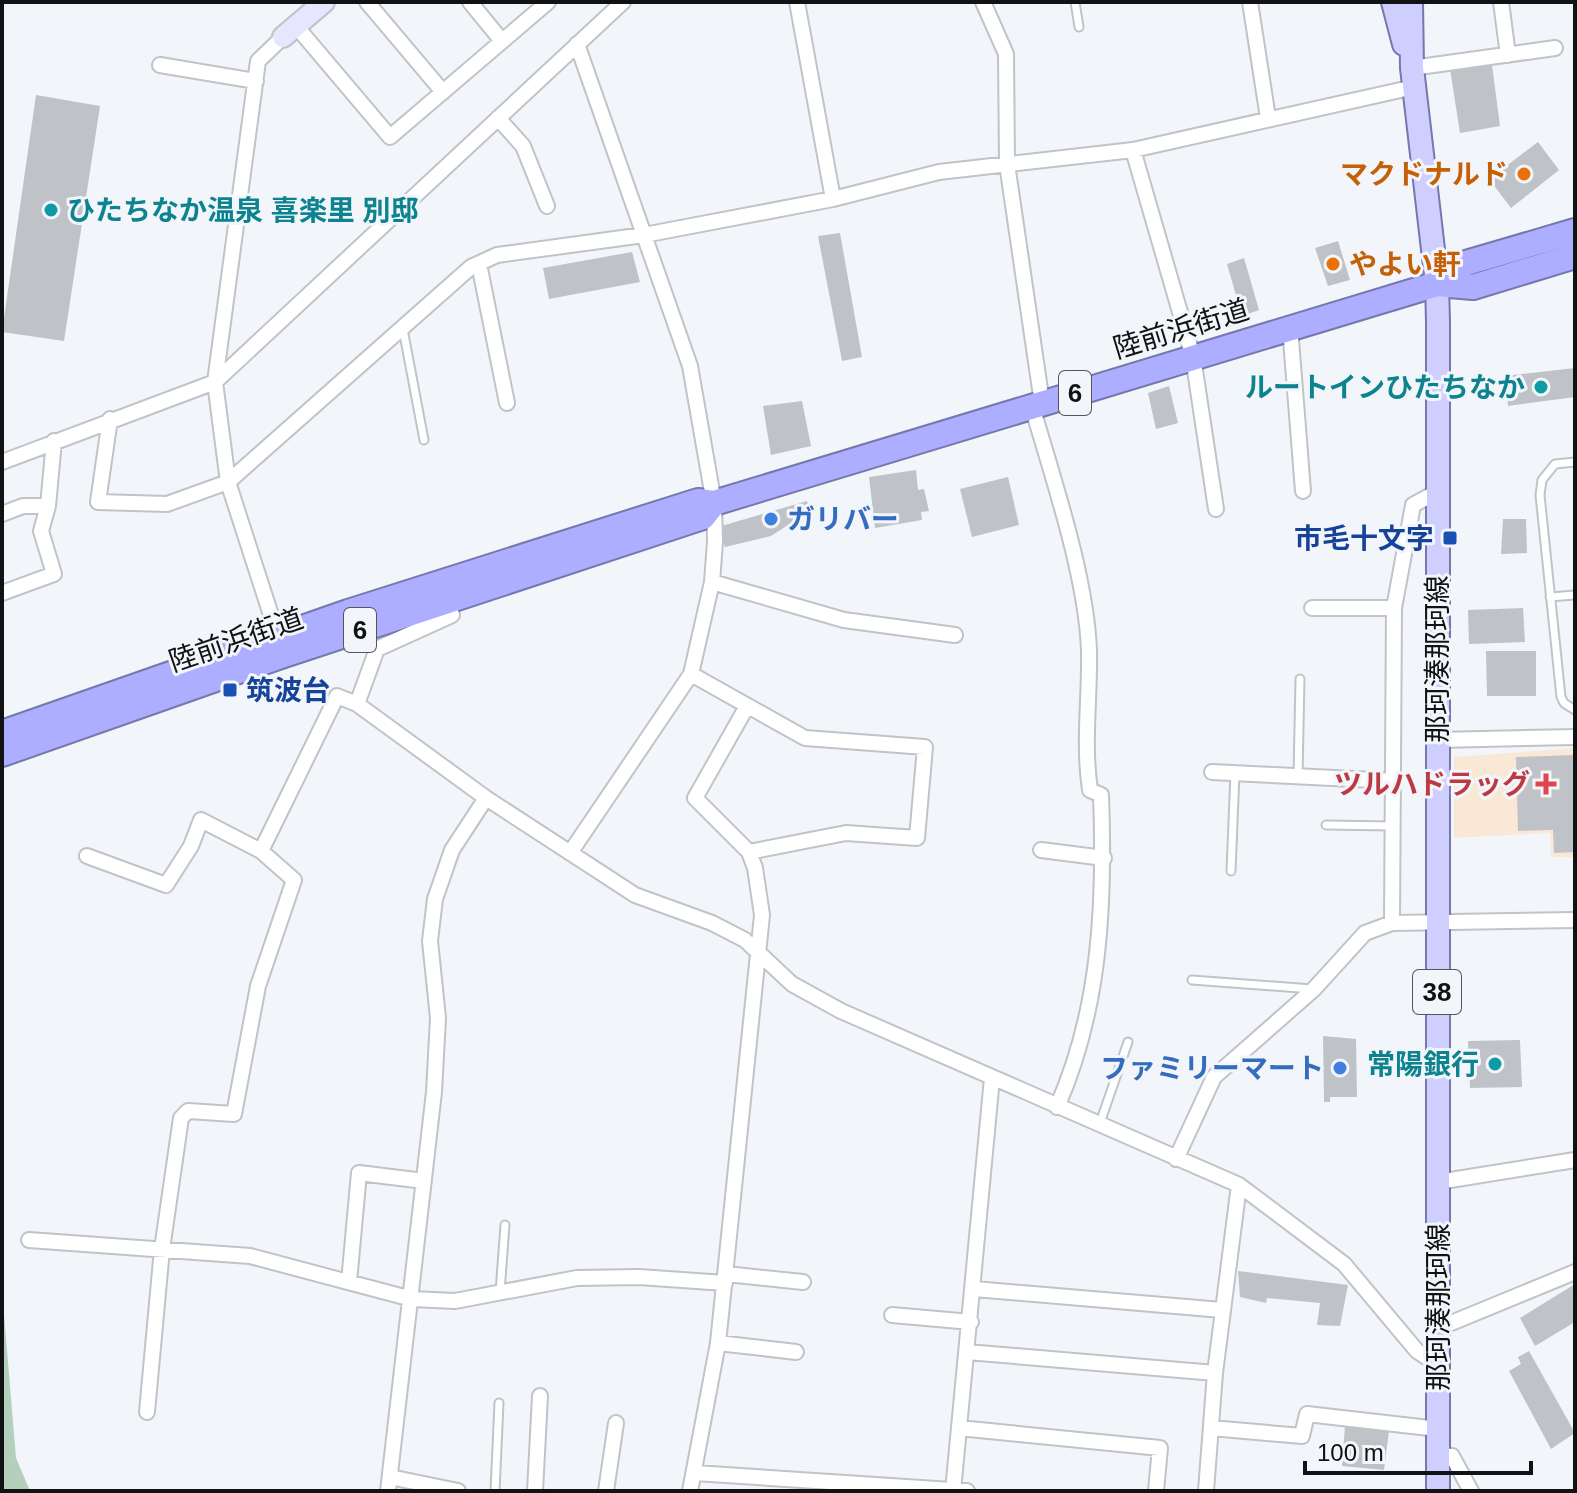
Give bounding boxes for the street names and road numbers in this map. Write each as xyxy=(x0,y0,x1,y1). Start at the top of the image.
street label: 陸前浜街道 xyxy=(1110,294,1252,364)
road number: 6 xyxy=(1059,371,1091,415)
street label: 那珂湊那珂線 xyxy=(1422,575,1453,743)
street label: 陸前浜街道 xyxy=(165,603,307,677)
road number: 6 xyxy=(344,608,376,652)
road number: 38 xyxy=(1413,970,1461,1014)
street label: 那珂湊那珂線 xyxy=(1423,1223,1454,1391)

